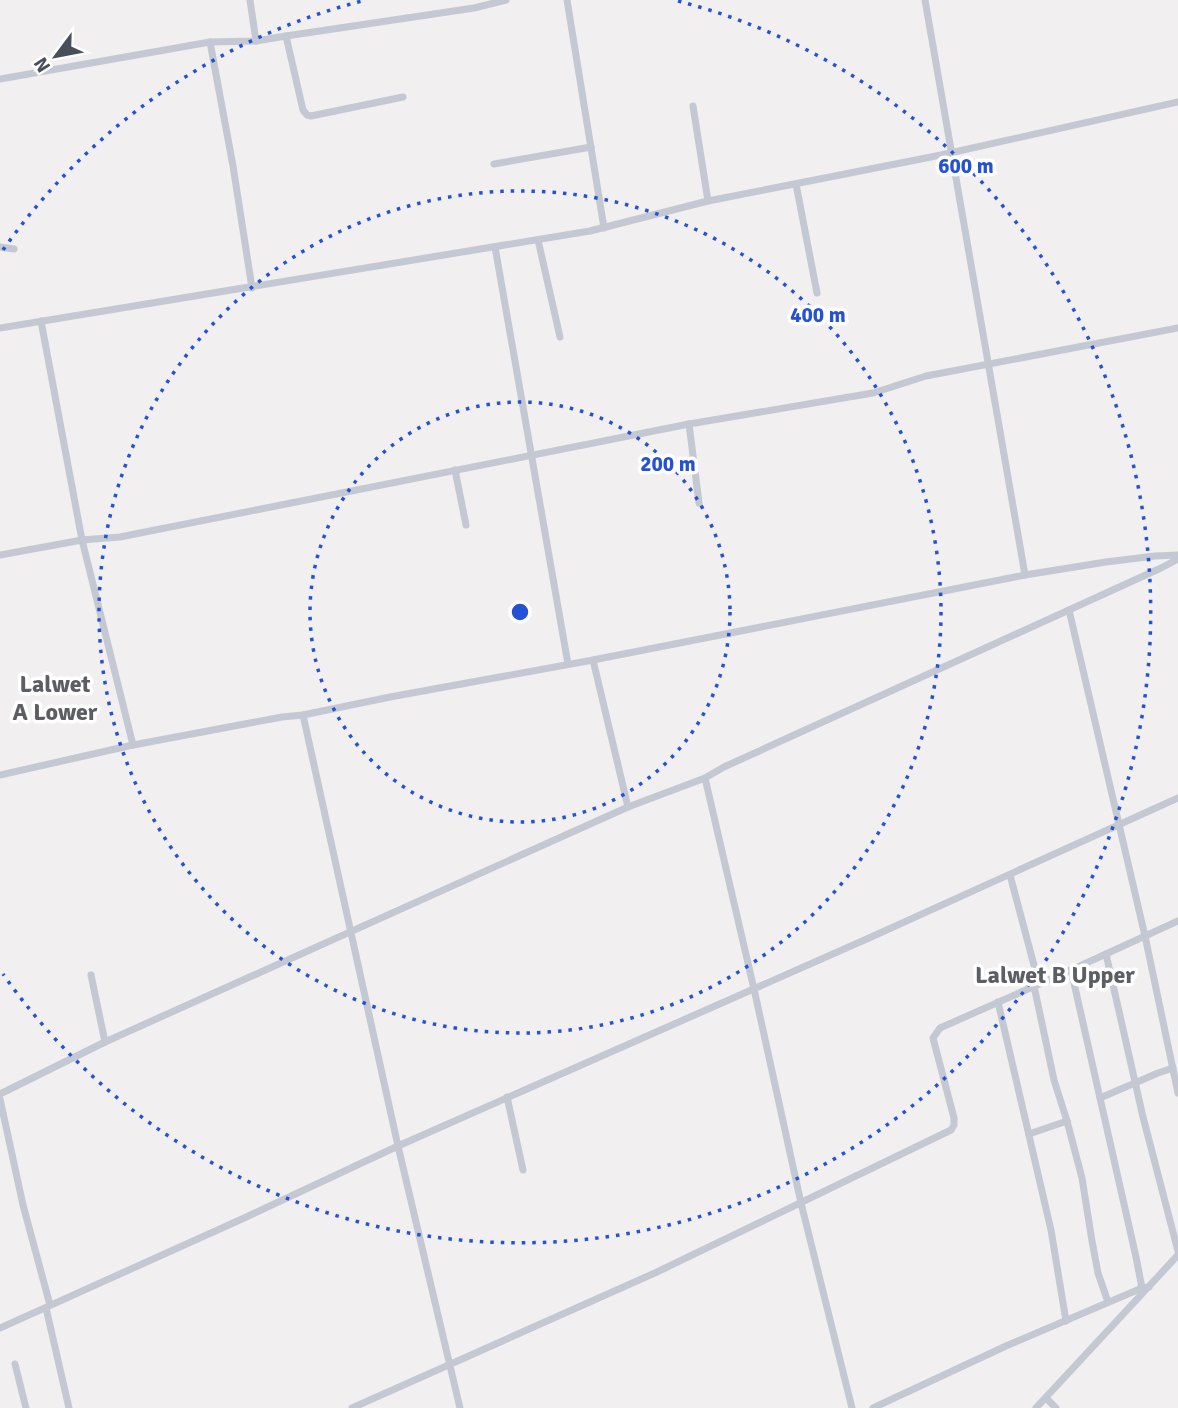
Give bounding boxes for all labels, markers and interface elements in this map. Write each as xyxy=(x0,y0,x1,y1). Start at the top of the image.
north arrow xyxy=(21,21,91,91)
text: N xyxy=(29,53,56,76)
text: 600 m xyxy=(938,153,994,179)
text: 400 m xyxy=(790,302,846,328)
text: 200 m xyxy=(640,451,696,477)
centre of rings xyxy=(508,600,532,624)
district label: Lalwet A Lower xyxy=(13,669,98,727)
district label: Lalwet B Upper xyxy=(975,960,1135,990)

